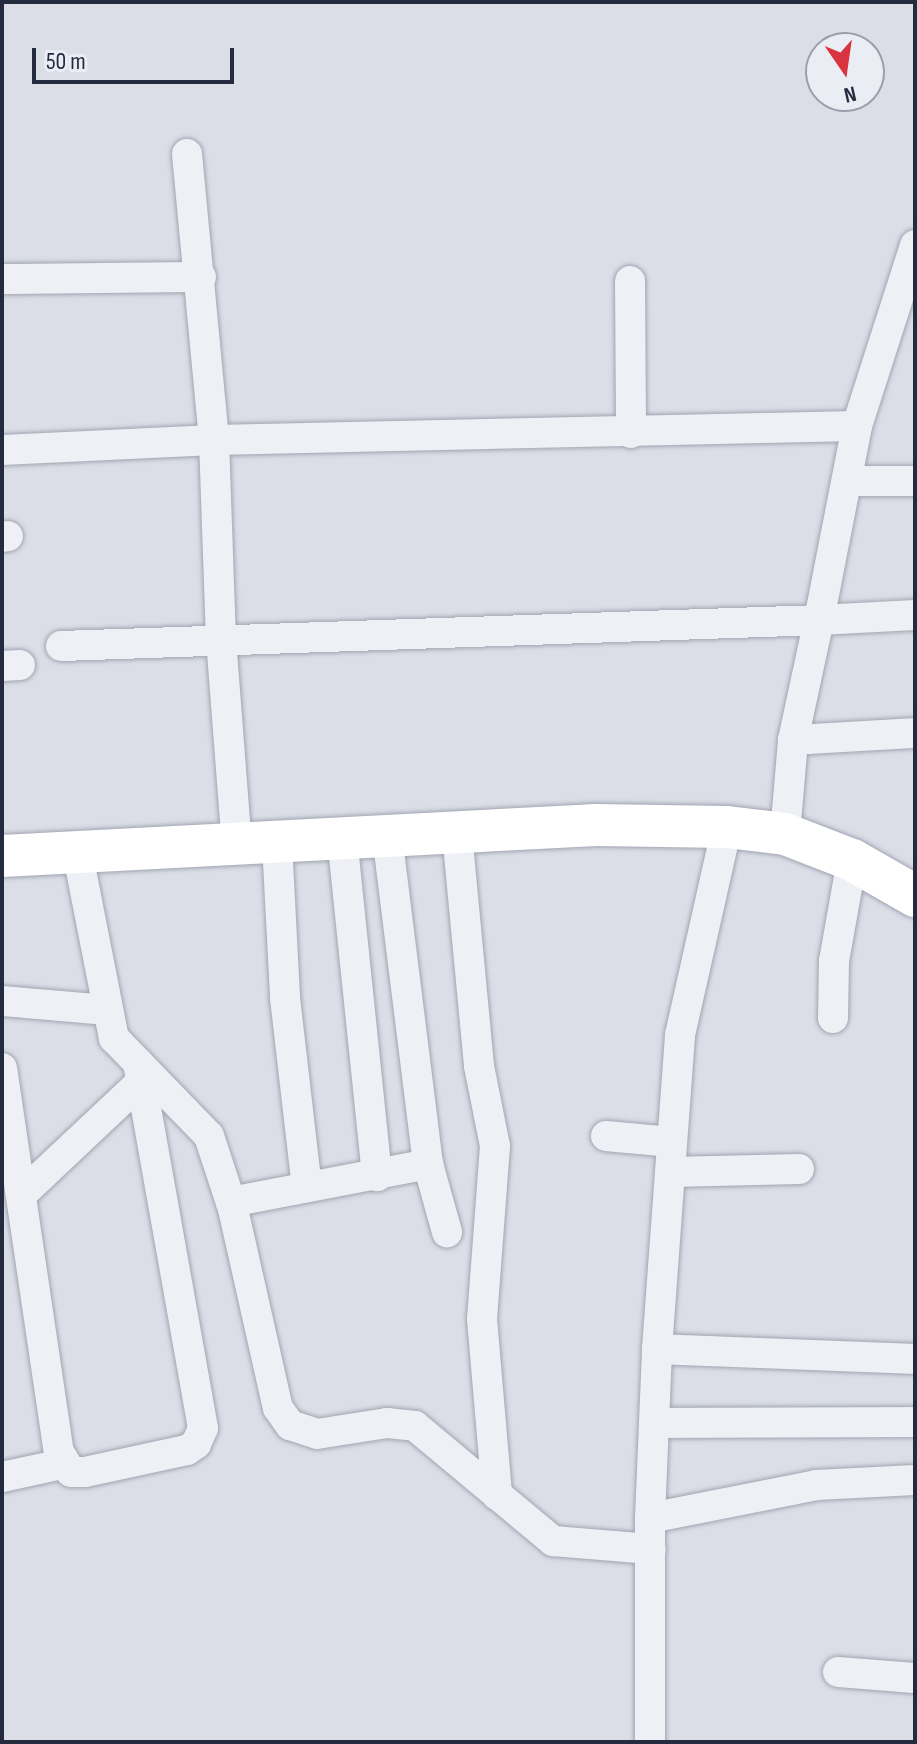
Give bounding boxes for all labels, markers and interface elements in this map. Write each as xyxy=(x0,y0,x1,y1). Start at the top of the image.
scale bar xyxy=(36,32,238,82)
north arrow xyxy=(805,32,885,112)
text: 50 m xyxy=(46,47,86,76)
text: N xyxy=(841,79,859,108)

